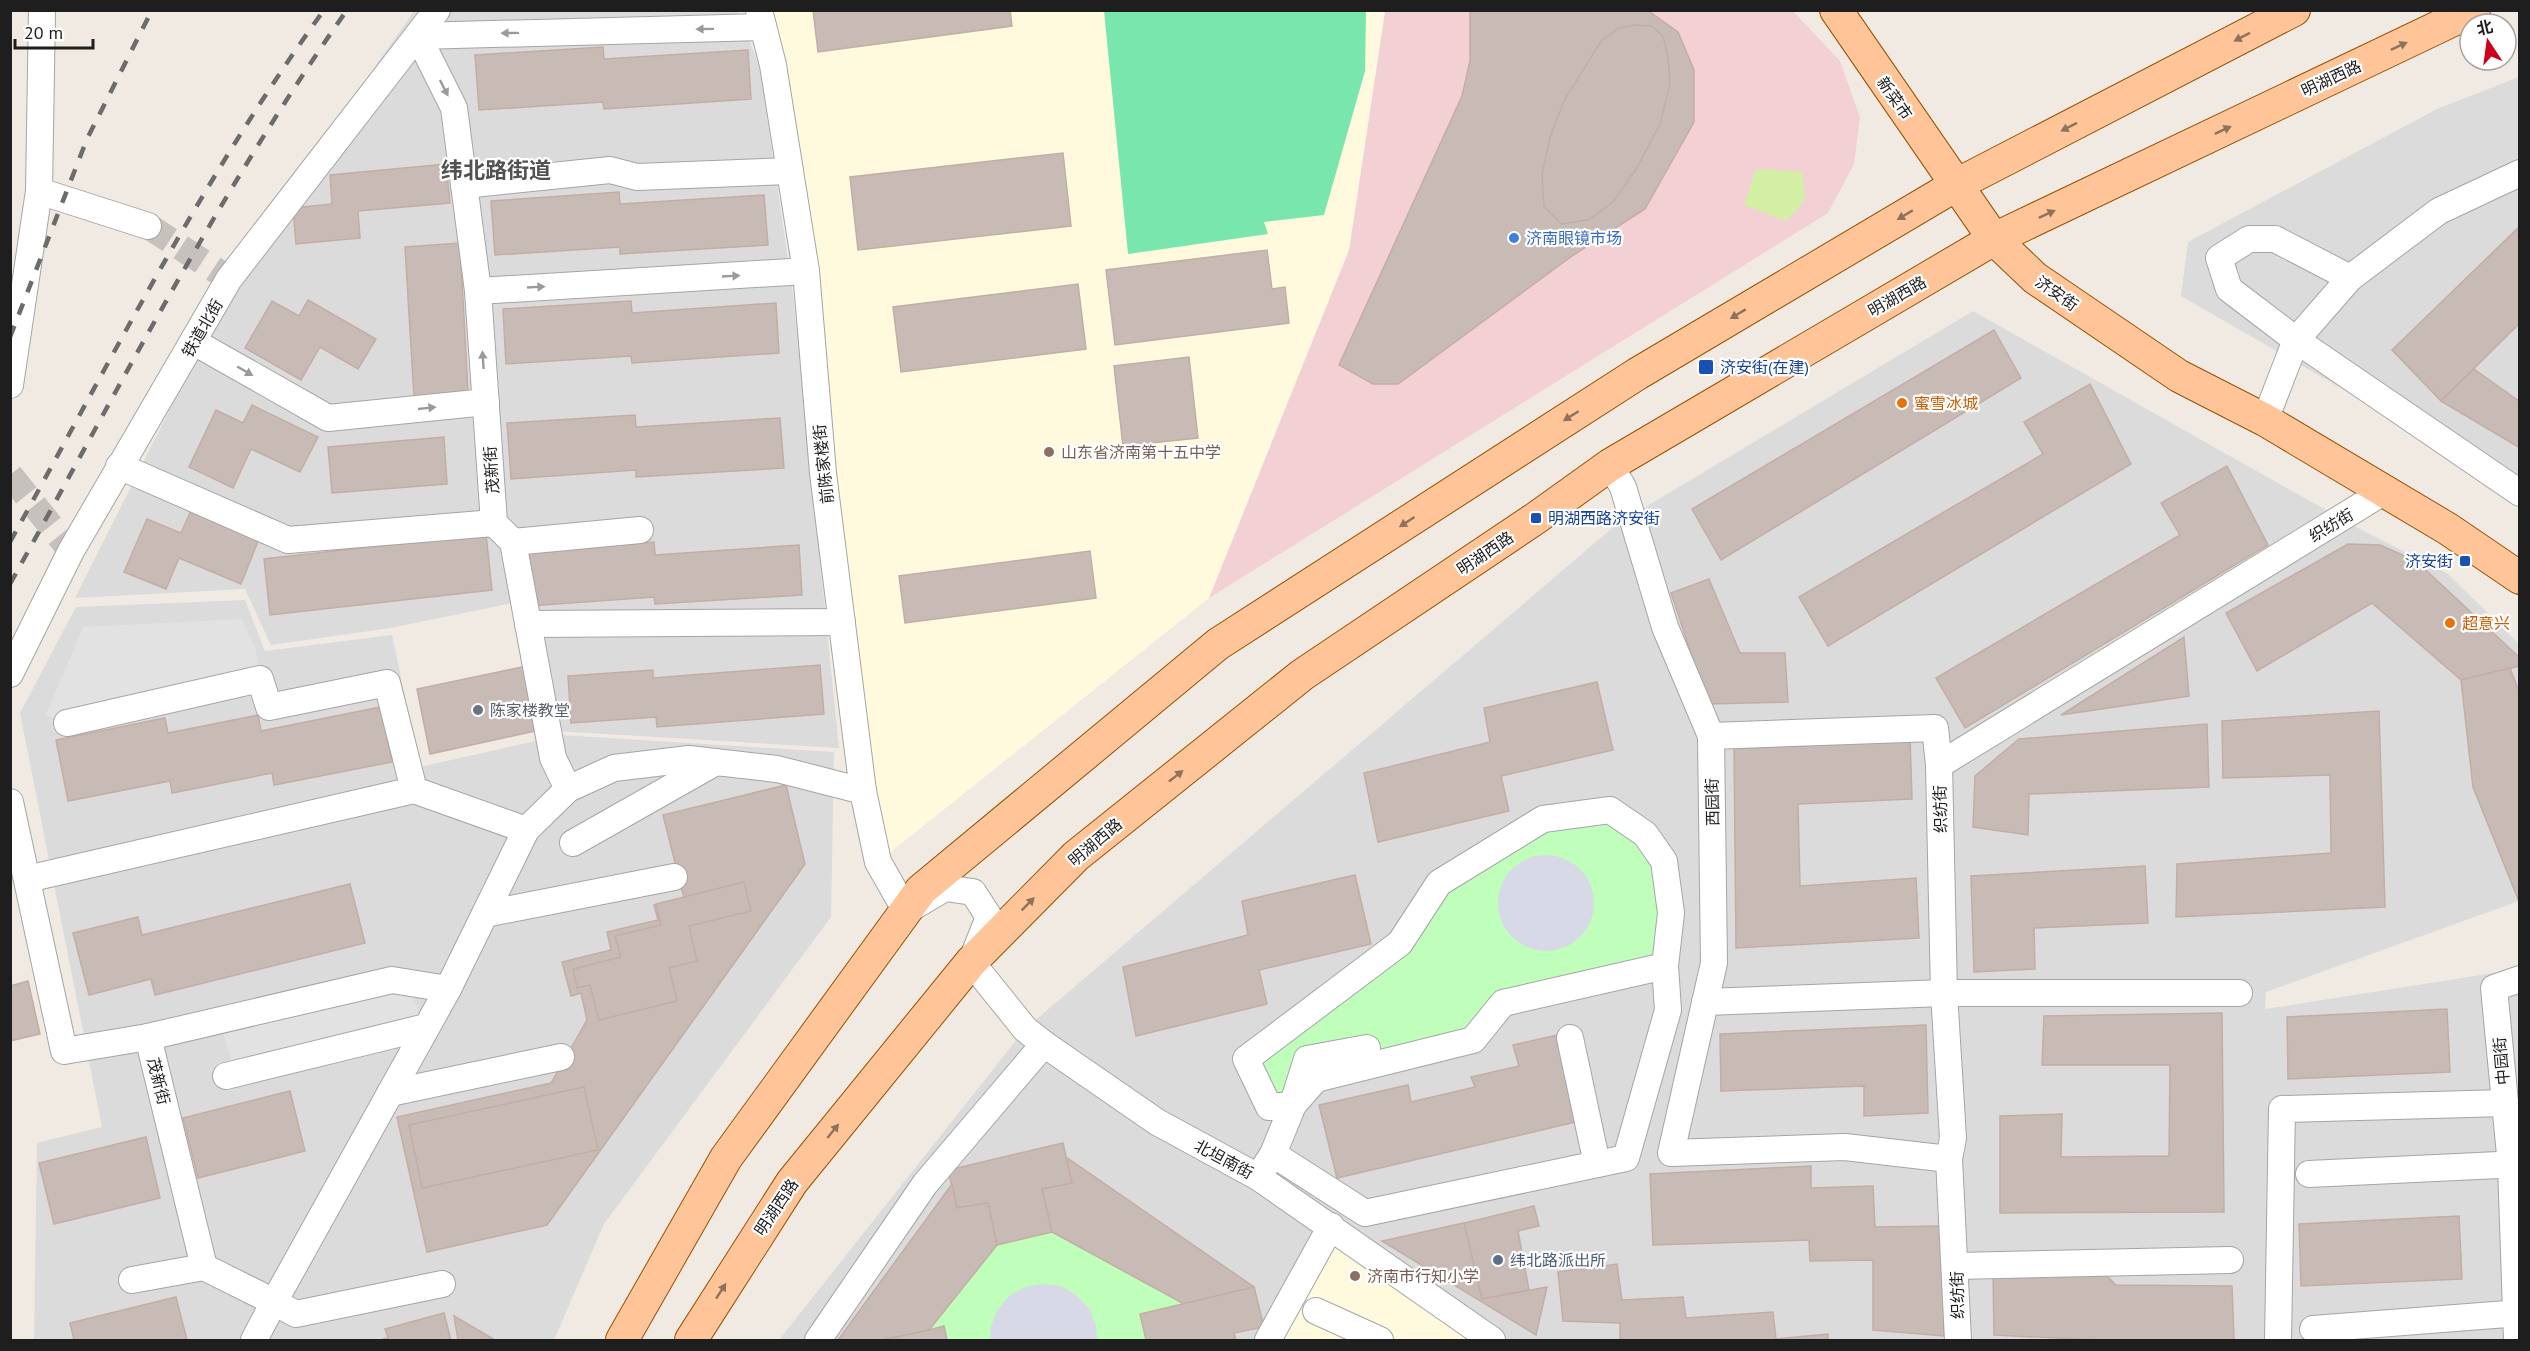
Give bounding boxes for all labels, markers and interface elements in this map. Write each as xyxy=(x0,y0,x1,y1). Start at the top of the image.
scale bar xyxy=(15,12,93,50)
north arrow xyxy=(2458,12,2518,72)
text: 北 xyxy=(2475,16,2495,39)
text: 20 m xyxy=(24,21,63,44)
one-way arrow xyxy=(695,24,714,33)
one-way arrow xyxy=(501,29,520,38)
one-way arrow xyxy=(2234,32,2251,42)
one-way arrow xyxy=(2390,42,2407,51)
street label: 明湖西路 xyxy=(2298,55,2364,101)
street label: 新菜市 xyxy=(1873,73,1917,123)
one-way arrow xyxy=(439,80,449,97)
one-way arrow xyxy=(2060,122,2077,132)
one-way arrow xyxy=(2214,125,2231,134)
district label: 纬北路街道 xyxy=(441,156,551,184)
one-way arrow xyxy=(2038,209,2055,218)
one-way arrow xyxy=(1896,210,1913,220)
place label: 济南眼镜市场 xyxy=(1526,228,1622,248)
marker: 济南眼镜市场 xyxy=(1507,231,1521,245)
one-way arrow xyxy=(722,271,741,280)
street label: 明湖西路 xyxy=(1864,271,1930,321)
street label: 济安街 xyxy=(2032,271,2082,315)
one-way arrow xyxy=(527,283,546,292)
street label: 铁道北街 xyxy=(177,295,227,361)
one-way arrow xyxy=(1730,309,1746,320)
one-way arrow xyxy=(478,351,488,370)
place label: 济安街(在建) xyxy=(1720,357,1809,377)
marker: 济安街(在建) xyxy=(1697,358,1715,376)
one-way arrow xyxy=(237,366,254,376)
place label: 蜜雪冰城 xyxy=(1914,393,1978,413)
marker: 蜜雪冰城 xyxy=(1895,396,1909,410)
one-way arrow xyxy=(418,403,437,413)
one-way arrow xyxy=(1563,410,1579,421)
street label: 前陈家楼街 xyxy=(809,423,837,505)
place label: 山东省济南第十五中学 xyxy=(1061,442,1221,462)
street label: 茂新街 xyxy=(479,445,503,495)
marker: 山东省济南第十五中学 xyxy=(1042,445,1056,459)
street label: 织纺街 xyxy=(2305,504,2357,546)
place label: 明湖西路济安街 xyxy=(1548,508,1660,528)
marker: 明湖西路济安街 xyxy=(1529,511,1543,525)
one-way arrow xyxy=(1399,516,1415,527)
street label: 明湖西路 xyxy=(1453,527,1517,579)
place label: 济安街 xyxy=(2405,551,2453,571)
marker: 济安街 xyxy=(2458,554,2472,568)
place label: 超意兴 xyxy=(2462,613,2510,633)
marker: 超意兴 xyxy=(2443,616,2457,630)
place label: 陈家楼教堂 xyxy=(490,700,570,720)
marker: 陈家楼教堂 xyxy=(471,703,485,717)
one-way arrow xyxy=(1168,771,1183,783)
street label: 西园街 xyxy=(1702,778,1722,826)
street label: 织纺街 xyxy=(1930,785,1950,833)
street label: 明湖西路 xyxy=(1064,814,1126,870)
one-way arrow xyxy=(1021,897,1035,911)
street label: 中园街 xyxy=(2489,1036,2513,1086)
street label: 茂新街 xyxy=(143,1055,175,1107)
one-way arrow xyxy=(827,1124,839,1139)
street label: 北坦南街 xyxy=(1191,1135,1257,1183)
street label: 明湖西路 xyxy=(750,1175,802,1239)
place label: 纬北路派出所 xyxy=(1510,1250,1606,1270)
marker: 纬北路派出所 xyxy=(1491,1253,1505,1267)
place label: 济南市行知小学 xyxy=(1367,1266,1479,1286)
marker: 济南市行知小学 xyxy=(1348,1269,1362,1283)
street label: 织纺街 xyxy=(1947,1271,1967,1319)
one-way arrow xyxy=(715,1283,727,1299)

